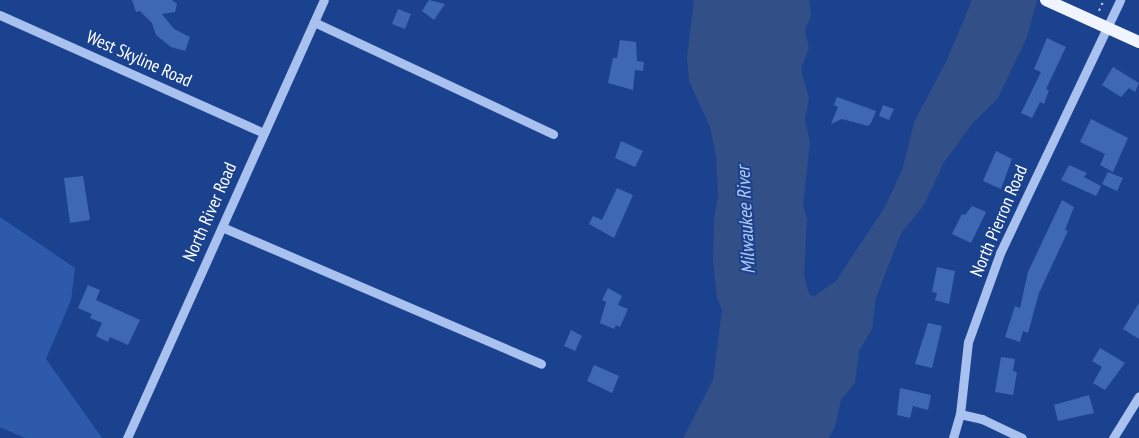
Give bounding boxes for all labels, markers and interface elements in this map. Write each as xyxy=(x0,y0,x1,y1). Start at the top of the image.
street label: West Skyline Road xyxy=(83,26,195,92)
street label: North River Road xyxy=(179,159,241,265)
street label: North Pierron Road xyxy=(966,162,1032,280)
water label: Milwaukee River xyxy=(732,165,760,275)

